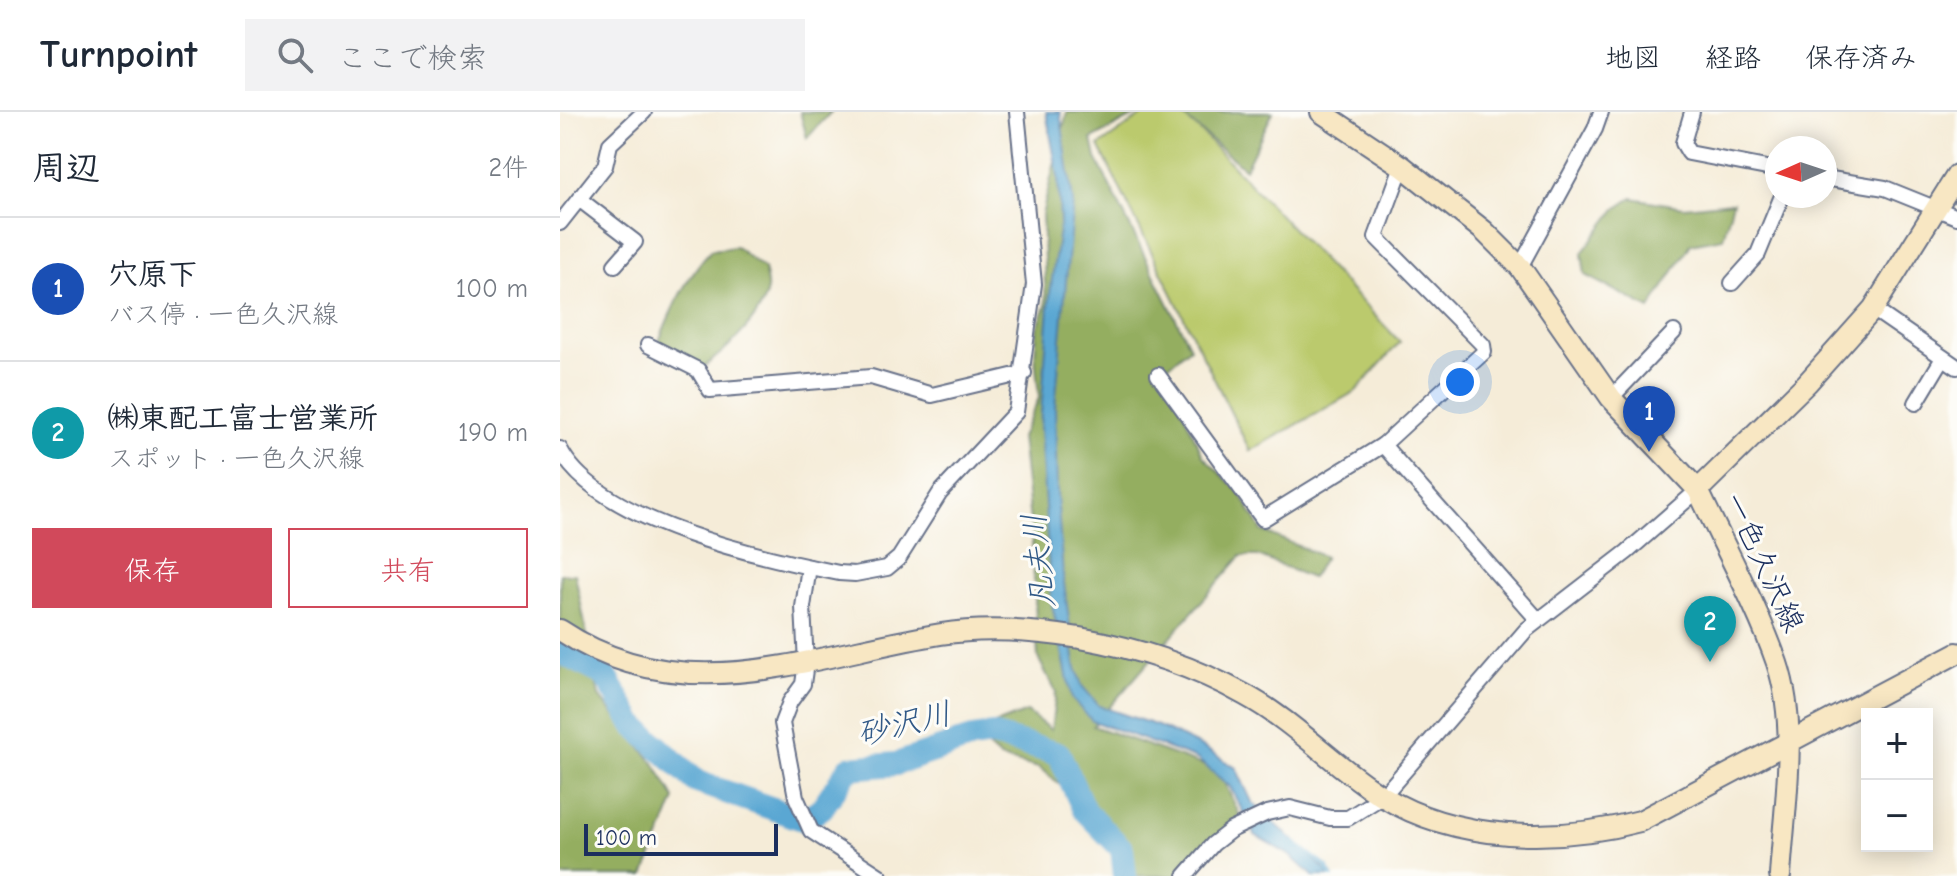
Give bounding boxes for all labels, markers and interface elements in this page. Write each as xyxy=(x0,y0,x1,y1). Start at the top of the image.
search box xyxy=(245,19,805,91)
text: Turnpoint xyxy=(40,33,197,77)
icon: search xyxy=(273,33,317,77)
text: ここで検索 xyxy=(337,41,487,76)
text: 地図 xyxy=(1605,42,1661,74)
text: 経路 xyxy=(1705,42,1761,74)
text: 保存済み xyxy=(1805,42,1917,74)
north arrow xyxy=(1765,136,1837,208)
text: 周辺 xyxy=(32,148,100,188)
text: 2件 xyxy=(488,153,528,183)
text: 穴原下 xyxy=(108,257,198,292)
text: 1 xyxy=(53,274,63,304)
text: 100 m xyxy=(456,274,528,304)
text: バス停 · 一色久沢線 xyxy=(108,300,338,330)
your location xyxy=(1440,362,1480,402)
pin: 1 xyxy=(1623,386,1675,452)
text: ㈱東配工富士営業所 xyxy=(108,401,378,436)
text: 2 xyxy=(52,418,64,448)
text: 190 m xyxy=(458,418,528,448)
text: スポット · 一色久沢線 xyxy=(108,444,364,474)
street label: 一色久沢線 xyxy=(1716,487,1811,638)
water label: 凡夫川 xyxy=(1015,511,1062,611)
button: 保存 xyxy=(32,528,272,608)
button: 共有 xyxy=(288,528,528,608)
pin: 2 xyxy=(1684,596,1736,662)
water label: 砂沢川 xyxy=(853,695,955,752)
map controls xyxy=(1861,708,1933,852)
button: + xyxy=(1861,708,1933,780)
button: − xyxy=(1861,780,1933,852)
scale bar xyxy=(584,820,778,856)
text: 100 m xyxy=(596,825,657,851)

